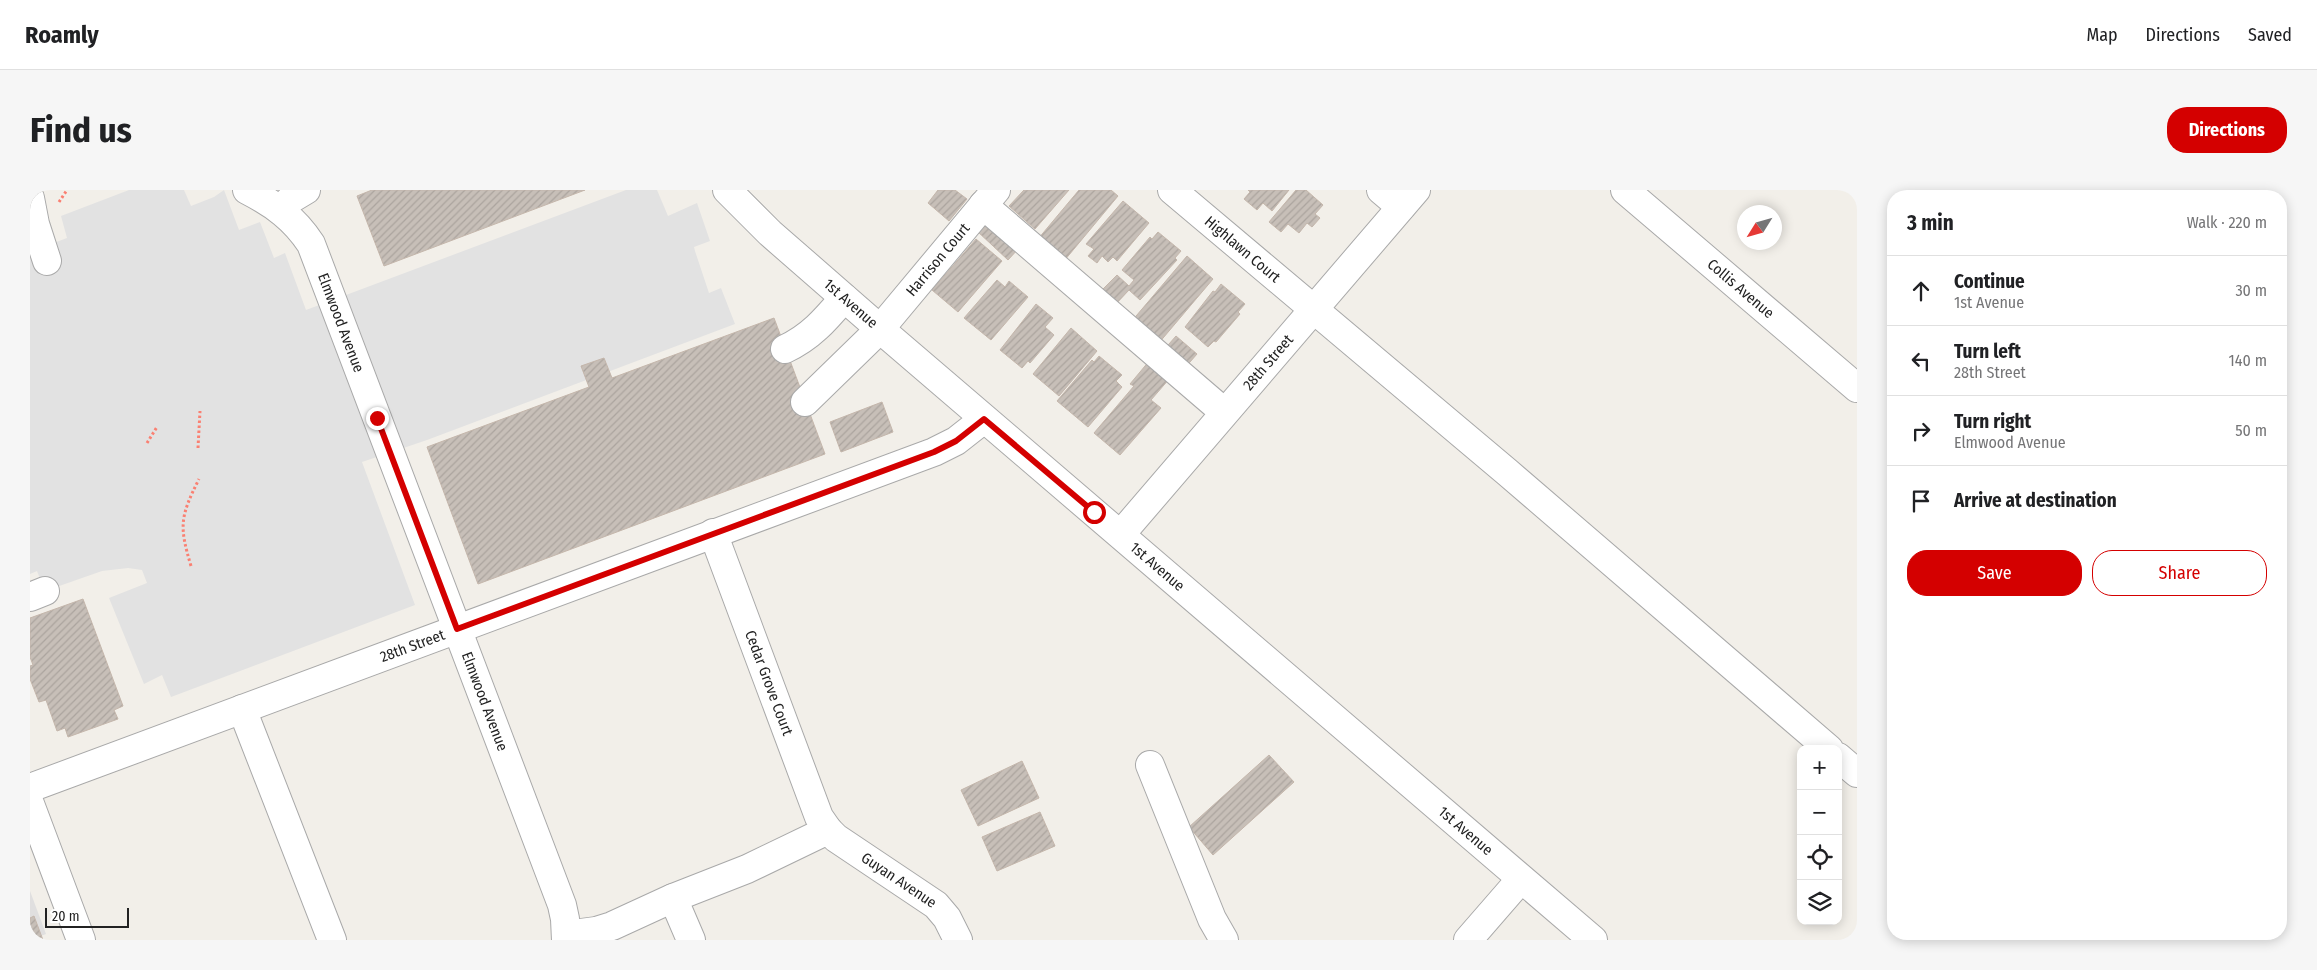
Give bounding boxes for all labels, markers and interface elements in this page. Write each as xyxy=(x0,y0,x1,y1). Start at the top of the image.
text: Roamly xyxy=(25,21,99,49)
text: Map xyxy=(2086,24,2118,46)
text: Directions xyxy=(2146,24,2220,46)
text: Saved xyxy=(2248,24,2292,46)
button: Directions xyxy=(2167,107,2287,153)
text: Find us xyxy=(30,109,132,151)
north arrow xyxy=(1737,205,1782,250)
text: 3 min xyxy=(1907,210,1954,236)
street label: Highlawn Court xyxy=(1201,212,1284,286)
text: Walk · 220 m xyxy=(2187,213,2267,232)
street label: Harrison Court xyxy=(902,219,974,300)
street label: Collis Avenue xyxy=(1704,255,1778,322)
text: Continue xyxy=(1954,270,2025,293)
street label: Elmwood Avenue xyxy=(314,271,368,375)
street label: 1st Avenue xyxy=(820,275,881,332)
icon: ahead xyxy=(1907,277,1935,305)
text: 30 m xyxy=(2235,281,2267,300)
text: 1st Avenue xyxy=(1954,293,2024,312)
street label: 28th Street xyxy=(1239,331,1297,394)
text: Turn left xyxy=(1954,340,2021,363)
icon: left xyxy=(1907,347,1935,375)
text: 140 m xyxy=(2229,351,2267,370)
text: 28th Street xyxy=(1954,363,2026,382)
route end xyxy=(366,407,389,430)
text: Turn right xyxy=(1954,410,2031,433)
icon: right xyxy=(1907,417,1935,445)
text: 50 m xyxy=(2235,421,2267,440)
text: Elmwood Avenue xyxy=(1954,433,2066,452)
icon: arrive xyxy=(1907,487,1935,515)
text: Arrive at destination xyxy=(1954,489,2117,512)
route start xyxy=(1083,501,1106,524)
street label: 1st Avenue xyxy=(1126,538,1188,595)
button: Save xyxy=(1907,550,2082,596)
button: Share xyxy=(2092,550,2267,596)
street label: 28th Street xyxy=(378,626,447,666)
street label: Cedar Grove Court xyxy=(741,628,797,738)
street label: Elmwood Avenue xyxy=(458,649,512,754)
map controls xyxy=(1797,745,1842,925)
button: + xyxy=(1797,745,1842,790)
button: − xyxy=(1797,790,1842,835)
street label: 1st Avenue xyxy=(1435,803,1496,859)
button: locate xyxy=(1797,835,1842,880)
street label: Guyan Avenue xyxy=(858,849,940,912)
button: layers xyxy=(1797,880,1842,925)
scale bar xyxy=(45,905,129,928)
text: 20 m xyxy=(52,908,80,925)

